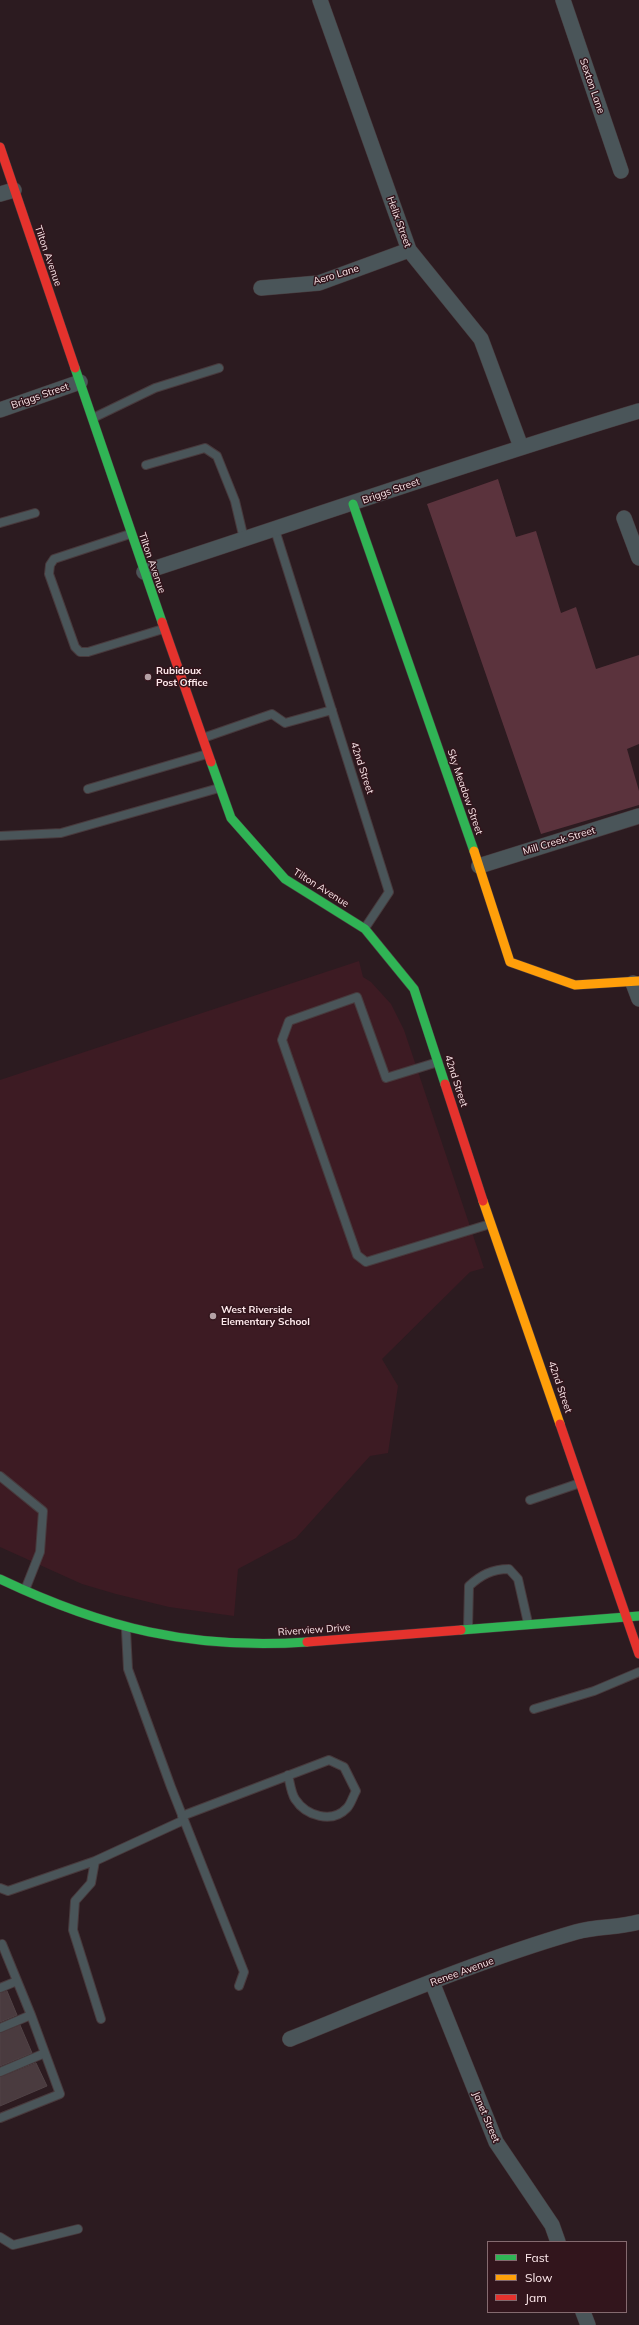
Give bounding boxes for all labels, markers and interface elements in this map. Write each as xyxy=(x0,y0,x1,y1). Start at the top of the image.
street label: Sexton Lane xyxy=(577,57,607,115)
street label: Helix Street xyxy=(384,195,414,249)
street label: Tilton Avenue xyxy=(32,224,64,288)
street label: Aero Lane xyxy=(312,262,360,288)
street label: Briggs Street xyxy=(10,381,70,411)
street label: Briggs Street xyxy=(361,476,421,506)
street label: Tilton Avenue xyxy=(136,531,168,595)
place label: Rubidoux Post Office xyxy=(156,665,208,688)
marker: Rubidoux Post Office xyxy=(143,672,153,682)
street label: 42nd Street xyxy=(348,740,376,796)
street label: Sky Meadow Street xyxy=(445,748,485,836)
street label: Mill Creek Street xyxy=(521,824,597,858)
street label: Tilton Avenue xyxy=(291,866,351,910)
street label: 42nd Street xyxy=(442,1053,470,1109)
place label: West Riverside Elementary School xyxy=(221,1304,310,1328)
marker: West Riverside Elementary School xyxy=(208,1311,218,1321)
street label: 42nd Street xyxy=(546,1359,574,1415)
street label: Riverview Drive xyxy=(277,1621,351,1639)
street label: Renee Avenue xyxy=(429,1955,495,1989)
street label: Janet Street xyxy=(470,2090,502,2144)
legend xyxy=(487,2241,627,2313)
text: Fast xyxy=(525,2250,549,2265)
text: Slow xyxy=(525,2270,553,2285)
text: Jam xyxy=(525,2290,547,2305)

